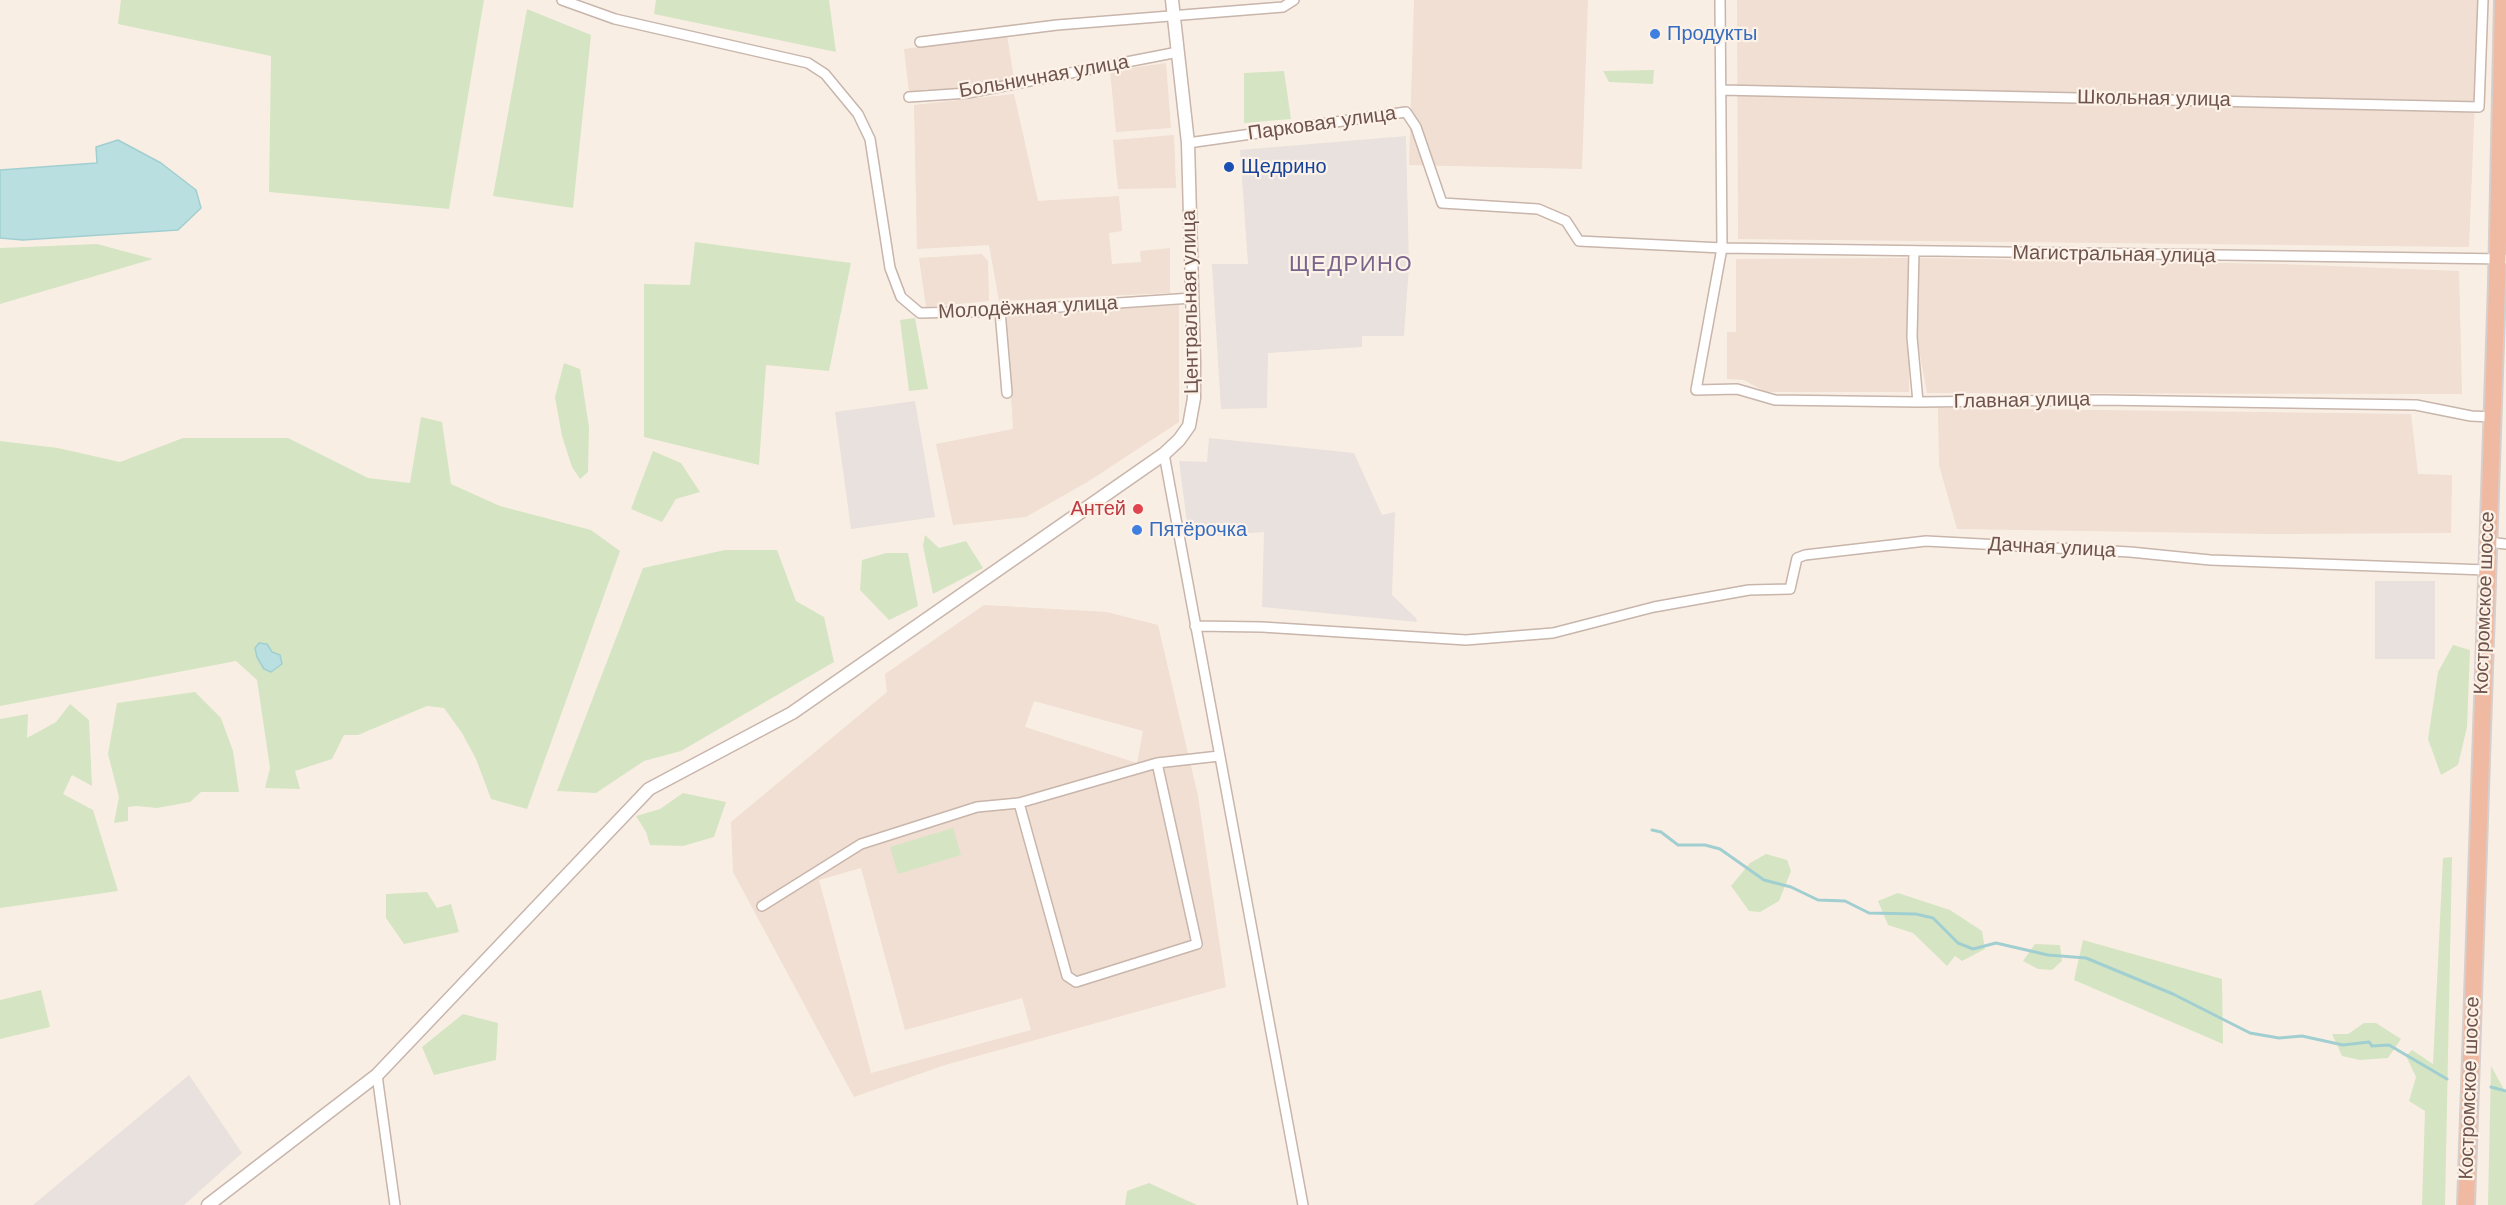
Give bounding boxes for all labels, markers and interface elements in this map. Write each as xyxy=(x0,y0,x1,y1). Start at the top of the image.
place label: Продукты xyxy=(1667,22,1757,46)
marker: Продукты xyxy=(1648,27,1662,41)
street label: Больничная улица xyxy=(957,50,1131,104)
street label: Школьная улица xyxy=(2077,86,2231,112)
street label: Парковая улица xyxy=(1246,102,1398,146)
place label: Щедрино xyxy=(1241,155,1327,179)
marker: Щедрино xyxy=(1222,160,1236,174)
street label: Центральная улица xyxy=(1177,210,1205,394)
street label: Магистральная улица xyxy=(2012,241,2216,269)
district label: ЩЕДРИНО xyxy=(1289,252,1413,278)
street label: Молодёжная улица xyxy=(938,291,1118,325)
street label: Главная улица xyxy=(1953,388,2091,414)
place label: Антей xyxy=(1070,497,1126,521)
marker: Антей xyxy=(1131,502,1145,516)
street label: Костромское шоссе xyxy=(2470,511,2500,695)
place label: Пятёрочка xyxy=(1149,518,1247,542)
marker: Пятёрочка xyxy=(1130,523,1144,537)
street label: Дачная улица xyxy=(1987,533,2117,563)
street label: Костромское шоссе xyxy=(2455,996,2485,1180)

